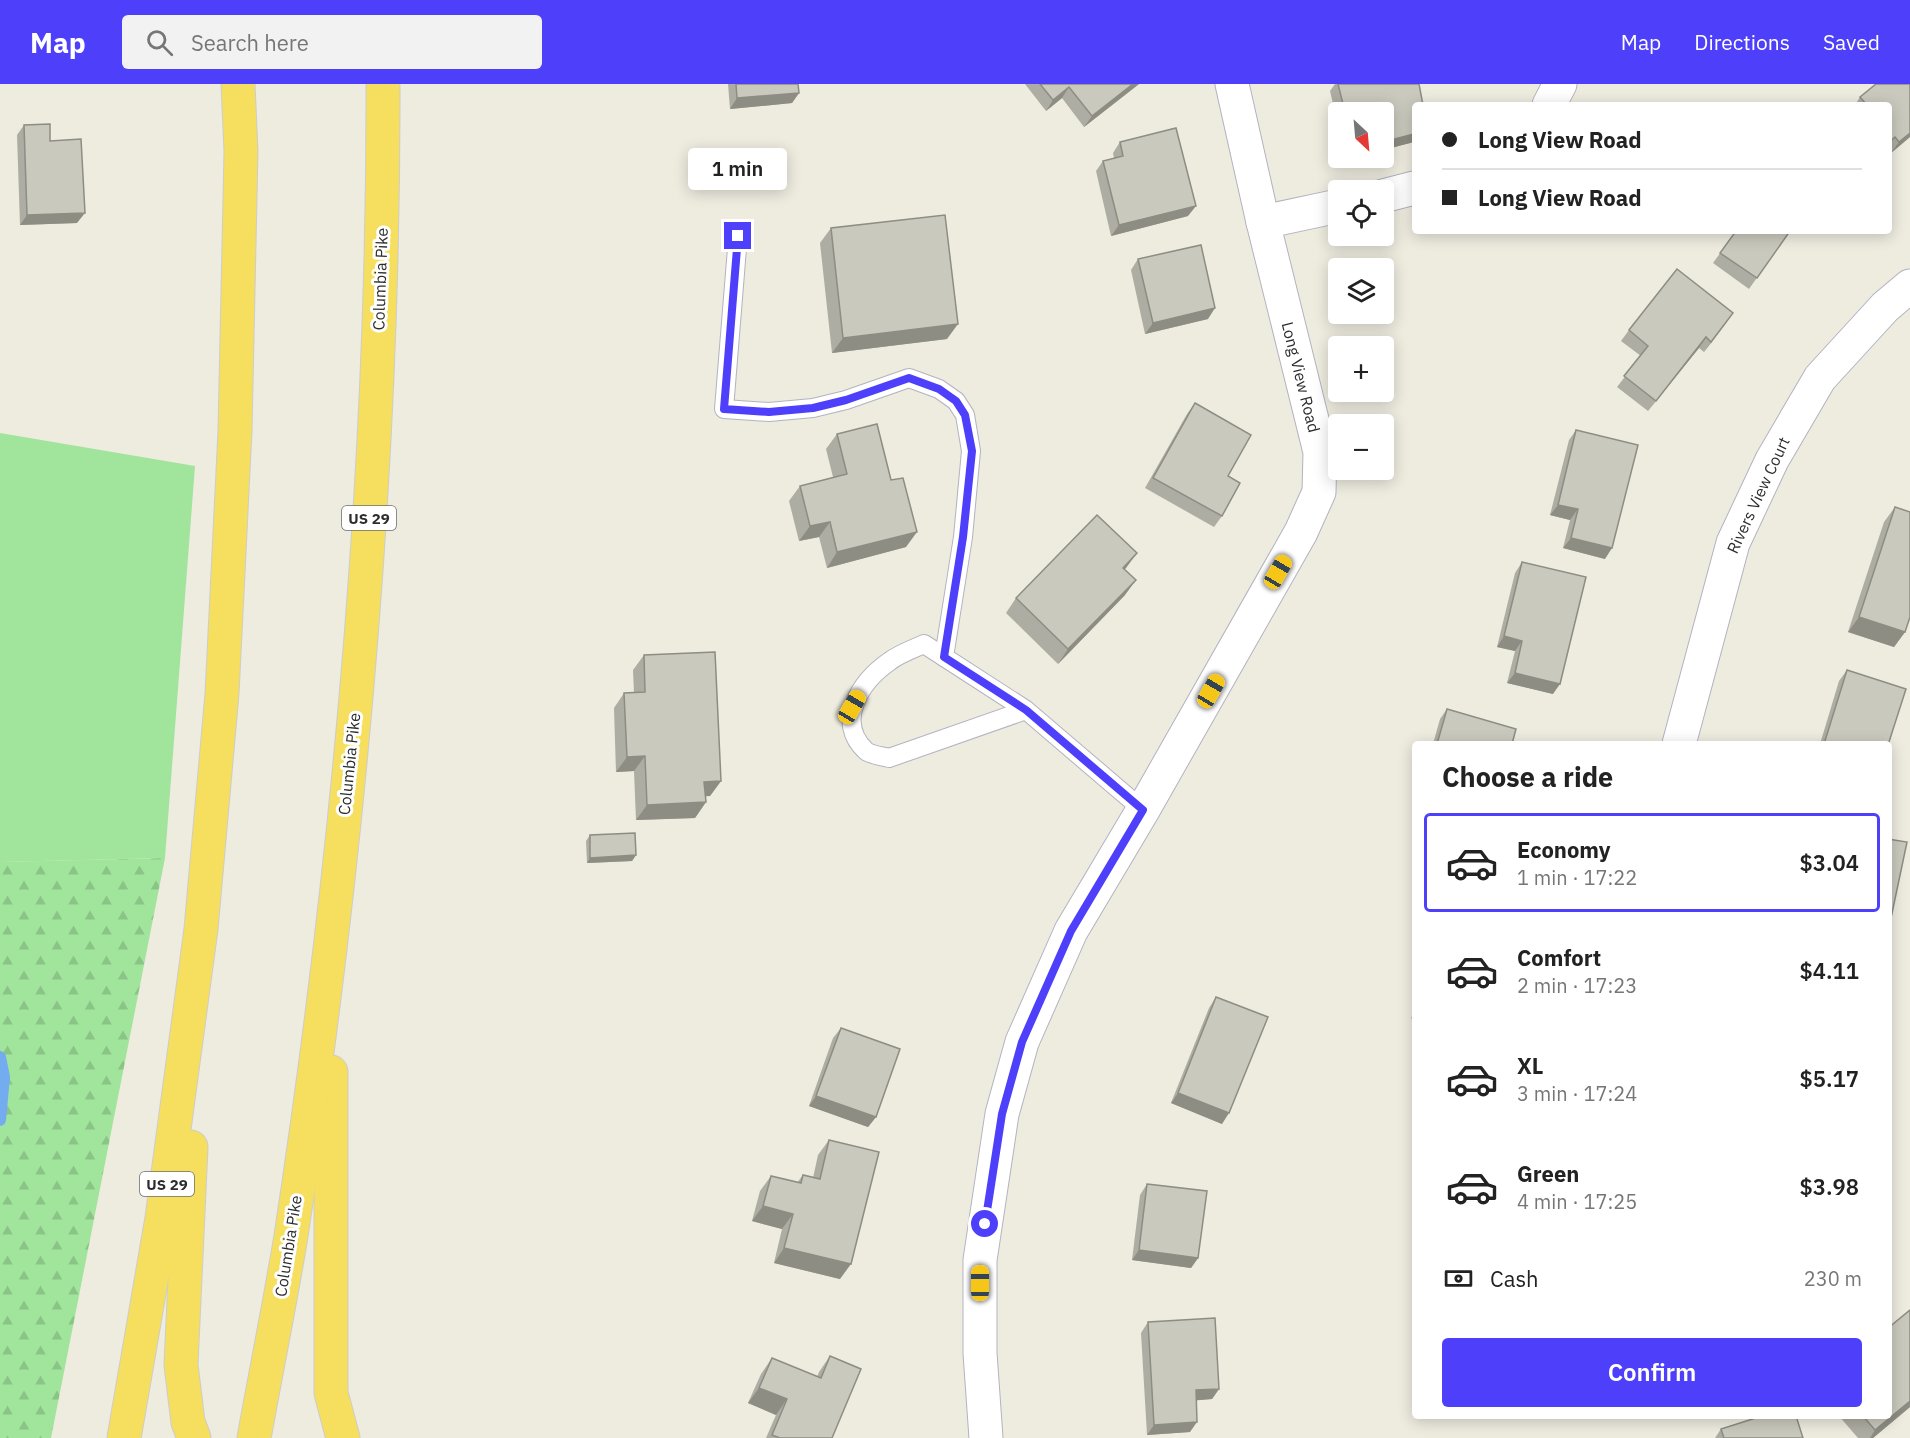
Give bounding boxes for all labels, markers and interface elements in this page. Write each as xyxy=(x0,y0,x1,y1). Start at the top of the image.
search box xyxy=(122,15,542,69)
text: Map xyxy=(30,24,86,61)
icon: search xyxy=(143,26,176,59)
text: Search here xyxy=(191,28,309,57)
text: Map xyxy=(1621,28,1661,56)
text: Directions xyxy=(1694,28,1790,56)
text: Saved xyxy=(1823,28,1880,56)
north arrow xyxy=(1328,102,1394,168)
map controls xyxy=(1328,102,1394,480)
text: Long View Road xyxy=(1478,125,1642,154)
callout: 1 min xyxy=(688,149,788,191)
text: 1 min xyxy=(712,155,763,182)
button: locate xyxy=(1328,180,1394,246)
text: Long View Road xyxy=(1478,183,1642,212)
route end xyxy=(724,222,751,249)
street label: Columbia Pike xyxy=(368,227,392,331)
button: layers xyxy=(1328,258,1394,324)
street label: Long View Road xyxy=(1278,320,1324,434)
button: + xyxy=(1328,336,1394,402)
button: − xyxy=(1328,414,1394,480)
street label: Rivers View Court xyxy=(1722,434,1794,556)
road number: US 29 xyxy=(342,506,396,530)
car xyxy=(1261,552,1295,592)
car xyxy=(1194,671,1228,711)
car xyxy=(835,687,869,727)
street label: Columbia Pike xyxy=(334,712,364,816)
text: Choose a ride xyxy=(1442,759,1613,794)
text: Economy xyxy=(1517,835,1611,864)
icon: car xyxy=(1445,836,1499,890)
text: $3.04 xyxy=(1800,848,1859,877)
text: 1 min · 17:22 xyxy=(1517,864,1637,891)
text: Comfort xyxy=(1517,943,1601,972)
icon: car xyxy=(1445,944,1499,998)
text: $4.11 xyxy=(1800,956,1859,985)
text: 2 min · 17:23 xyxy=(1517,972,1637,999)
text: XL xyxy=(1517,1051,1543,1080)
icon: car xyxy=(1445,1052,1499,1106)
text: $5.17 xyxy=(1800,1064,1859,1093)
text: 3 min · 17:24 xyxy=(1517,1080,1637,1107)
text: Green xyxy=(1517,1159,1579,1188)
icon: car xyxy=(1445,1160,1499,1214)
road number: US 29 xyxy=(140,1172,194,1196)
text: $3.98 xyxy=(1800,1172,1859,1201)
text: 4 min · 17:25 xyxy=(1517,1188,1637,1215)
street label: Columbia Pike xyxy=(270,1194,306,1298)
route start xyxy=(971,1210,998,1237)
icon: cash xyxy=(1442,1262,1475,1295)
text: Cash xyxy=(1490,1264,1539,1293)
car xyxy=(971,1265,989,1301)
text: 230 m xyxy=(1804,1265,1862,1292)
button: Confirm xyxy=(1442,1338,1862,1407)

